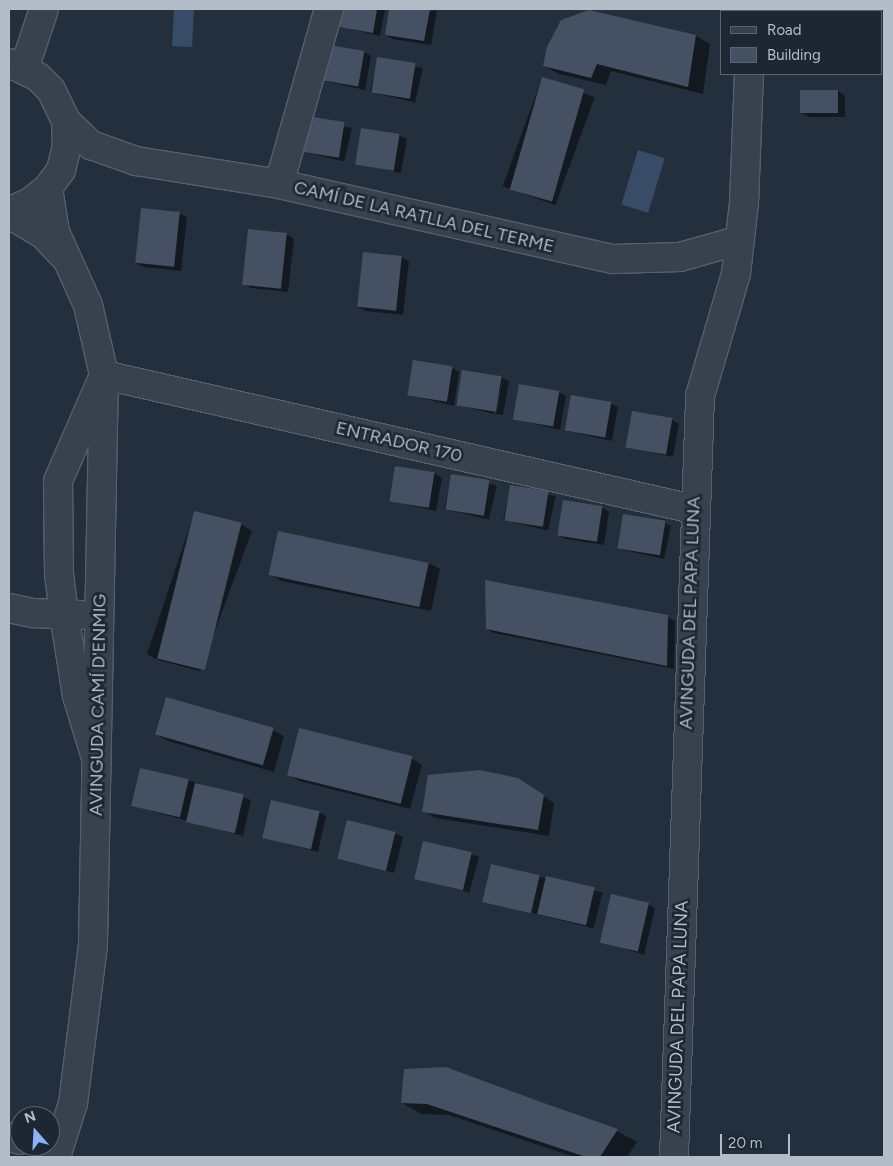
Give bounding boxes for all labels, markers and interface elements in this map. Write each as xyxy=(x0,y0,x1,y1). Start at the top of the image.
legend xyxy=(720,10,883,75)
text: Road xyxy=(767,21,802,39)
text: Building xyxy=(767,46,821,64)
street label: CAMÍ DE LA RATLLA DEL TERME xyxy=(292,177,556,257)
street label: ENTRADOR 170 xyxy=(334,417,464,467)
street label: AVINGUDA DEL PAPA LUNA xyxy=(675,496,705,730)
street label: AVINGUDA CAMÍ D'ENMIG xyxy=(85,594,111,816)
street label: AVINGUDA DEL PAPA LUNA xyxy=(663,900,693,1134)
north arrow xyxy=(10,1106,60,1156)
text: N xyxy=(22,1107,38,1127)
scale bar xyxy=(723,1124,793,1156)
text: 20 m xyxy=(728,1134,762,1152)

